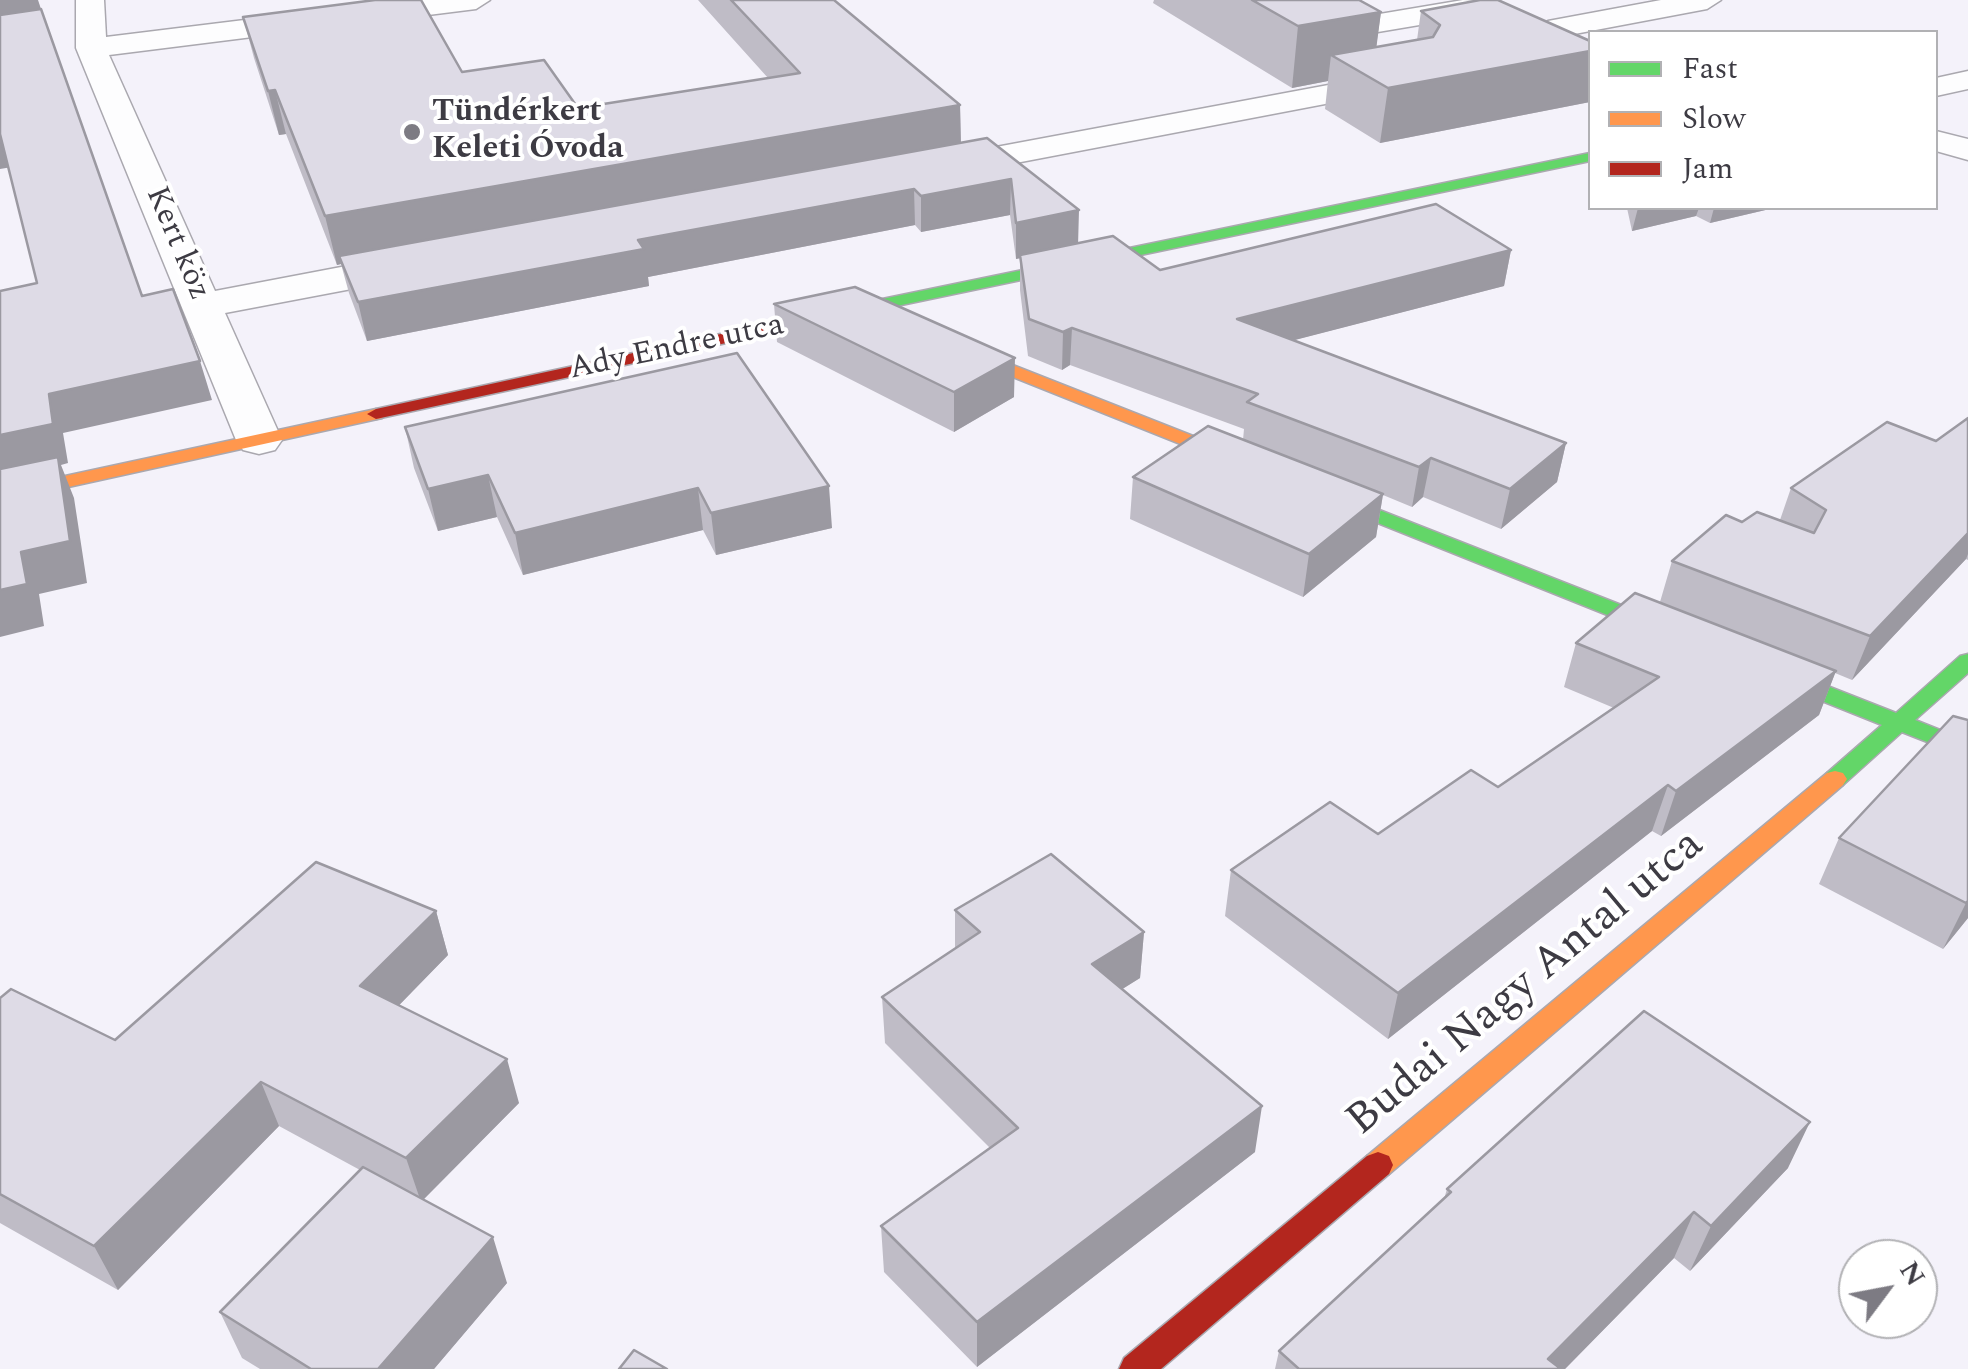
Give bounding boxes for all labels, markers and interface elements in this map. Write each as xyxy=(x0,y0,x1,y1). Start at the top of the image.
legend xyxy=(1588,30,1938,210)
text: Fast xyxy=(1682,46,1738,92)
place label: Tündérkert Keleti Óvoda xyxy=(432,95,624,170)
text: Slow xyxy=(1682,96,1746,142)
marker: Tündérkert Keleti Óvoda xyxy=(401,121,423,143)
text: Jam xyxy=(1682,146,1733,192)
street label: Kert köz xyxy=(135,182,217,306)
street label: Ady Endre utca xyxy=(566,308,788,390)
street label: Budai Nagy Antal utca xyxy=(1338,820,1716,1150)
north arrow xyxy=(1838,1239,1938,1339)
text: N xyxy=(1888,1253,1936,1295)

